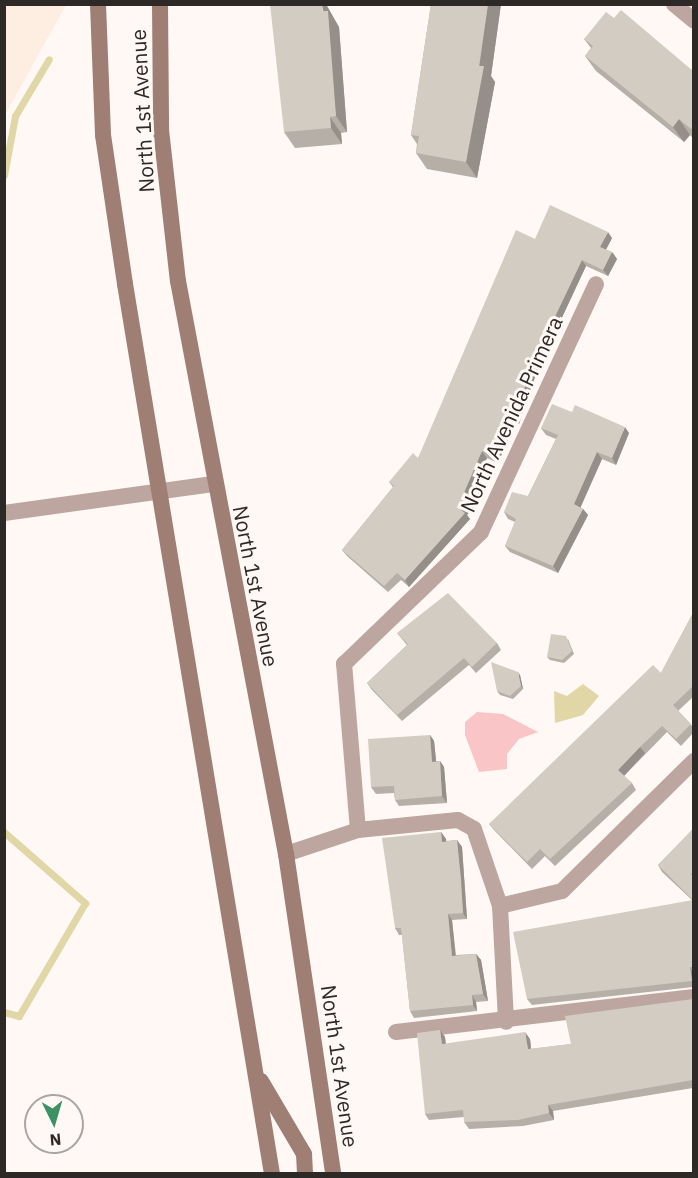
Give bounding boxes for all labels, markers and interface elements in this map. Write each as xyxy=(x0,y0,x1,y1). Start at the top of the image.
street label: North 1st Avenue xyxy=(125,29,159,193)
street label: North Avenida Primera xyxy=(455,312,567,516)
street label: North 1st Avenue xyxy=(228,503,284,669)
street label: North 1st Avenue xyxy=(316,983,364,1149)
north arrow xyxy=(24,1094,84,1154)
text: N xyxy=(49,1129,62,1150)

